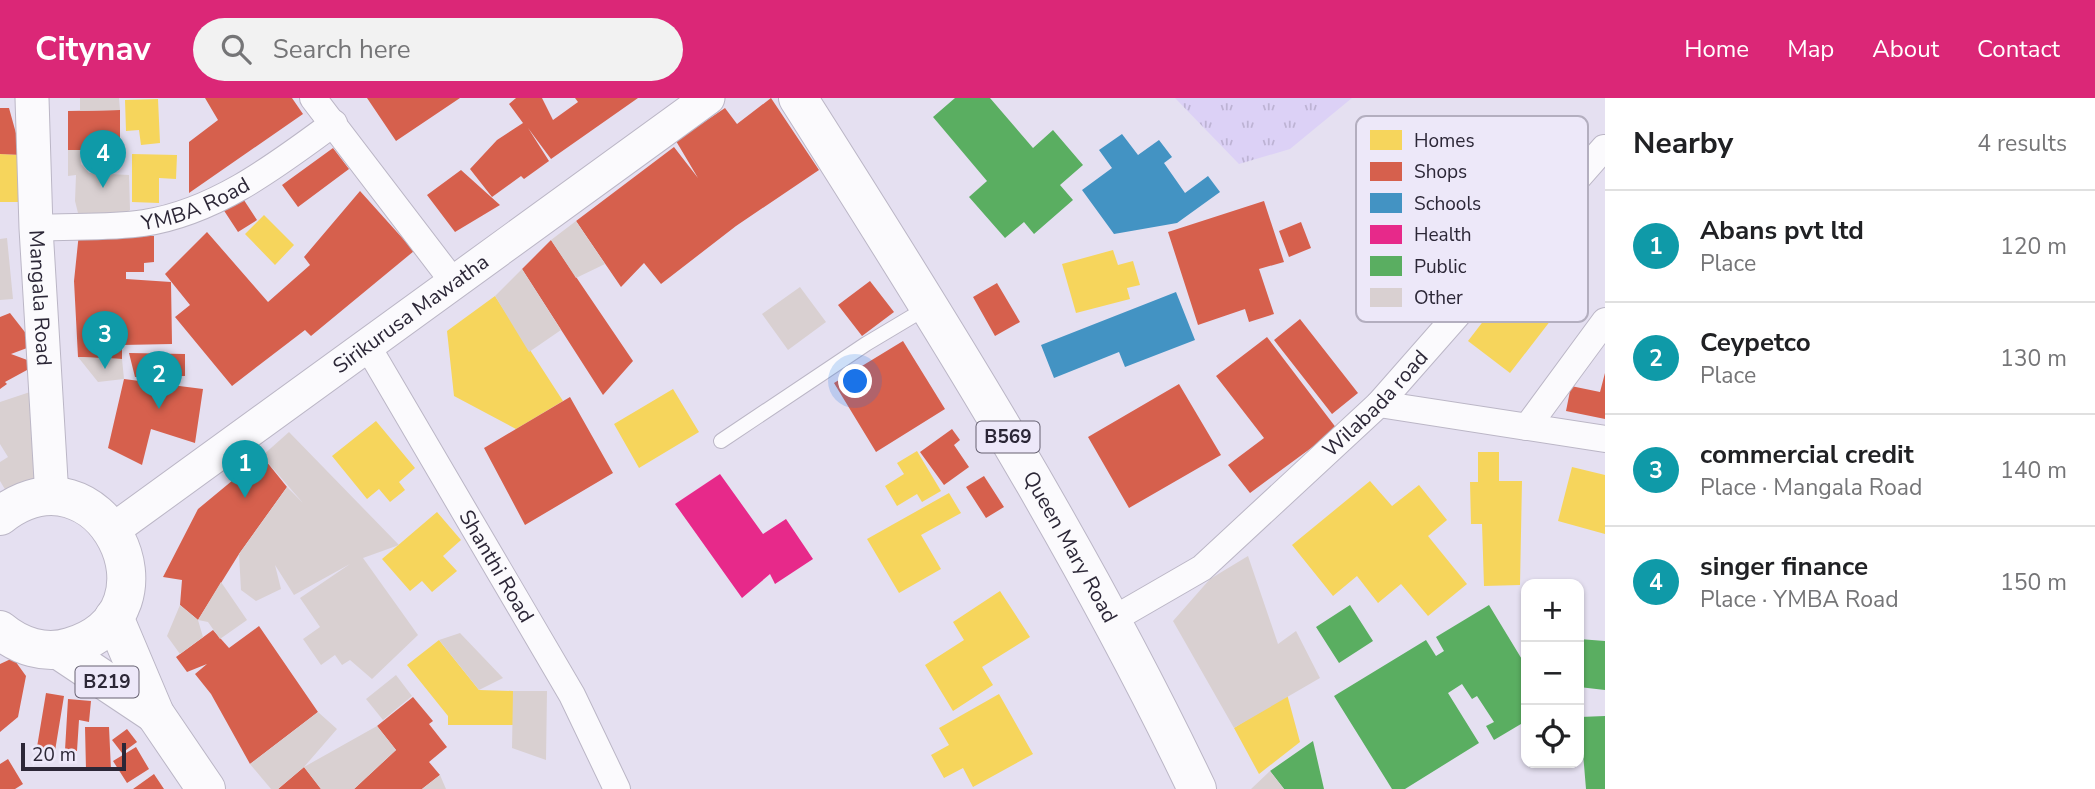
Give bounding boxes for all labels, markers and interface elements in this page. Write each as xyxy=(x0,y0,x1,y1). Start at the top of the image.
search box xyxy=(193,18,683,81)
text: Citynav xyxy=(35,27,151,72)
icon: search xyxy=(217,30,255,68)
text: Search here xyxy=(273,32,411,67)
text: Home xyxy=(1684,33,1749,65)
text: Map xyxy=(1787,33,1834,65)
text: About xyxy=(1872,33,1939,65)
text: Contact xyxy=(1977,33,2060,65)
legend xyxy=(1356,116,1588,322)
text: Nearby xyxy=(1633,123,1733,164)
text: Homes xyxy=(1414,128,1475,154)
text: 4 results xyxy=(1977,128,2067,159)
pin: 4 xyxy=(80,130,126,188)
text: Shops xyxy=(1414,159,1467,185)
street label: YMBA Road xyxy=(138,171,255,237)
text: Schools xyxy=(1414,191,1481,217)
text: Abans pvt ltd xyxy=(1700,213,1864,248)
text: Health xyxy=(1414,222,1472,248)
street label: Mangala Road xyxy=(22,229,58,367)
text: 1 xyxy=(1649,231,1663,262)
text: 120 m xyxy=(2000,231,2067,262)
street label: Sirikurusa Mawatha xyxy=(327,248,494,380)
text: Place xyxy=(1700,248,1756,279)
text: Public xyxy=(1414,254,1467,280)
text: Other xyxy=(1414,285,1463,311)
pin: 3 xyxy=(82,311,128,369)
text: Ceypetco xyxy=(1700,325,1811,360)
text: 2 xyxy=(1649,343,1663,374)
text: 130 m xyxy=(2000,343,2067,374)
street label: Wilabada road xyxy=(1316,344,1434,463)
pin: 2 xyxy=(136,351,182,409)
text: Place xyxy=(1700,360,1756,391)
your location xyxy=(838,364,872,398)
road number: B569 xyxy=(976,422,1040,452)
text: commercial credit xyxy=(1700,437,1914,472)
pin: 1 xyxy=(222,440,268,498)
text: 3 xyxy=(1649,455,1663,486)
text: 140 m xyxy=(2000,455,2067,486)
street label: Queen Mary Road xyxy=(1016,466,1124,628)
text: Place · Mangala Road xyxy=(1700,472,1922,503)
street label: Shanthi Road xyxy=(452,505,540,628)
text: singer finance xyxy=(1700,549,1868,584)
text: 4 xyxy=(1649,567,1663,598)
text: 150 m xyxy=(2000,567,2067,598)
map controls xyxy=(1521,579,1584,768)
button: + xyxy=(1521,579,1584,642)
text: Place · YMBA Road xyxy=(1700,584,1899,615)
button: − xyxy=(1521,642,1584,705)
road number: B219 xyxy=(76,666,138,698)
button: locate xyxy=(1521,705,1584,768)
scale bar xyxy=(21,740,126,772)
text: 20 m xyxy=(32,742,76,768)

